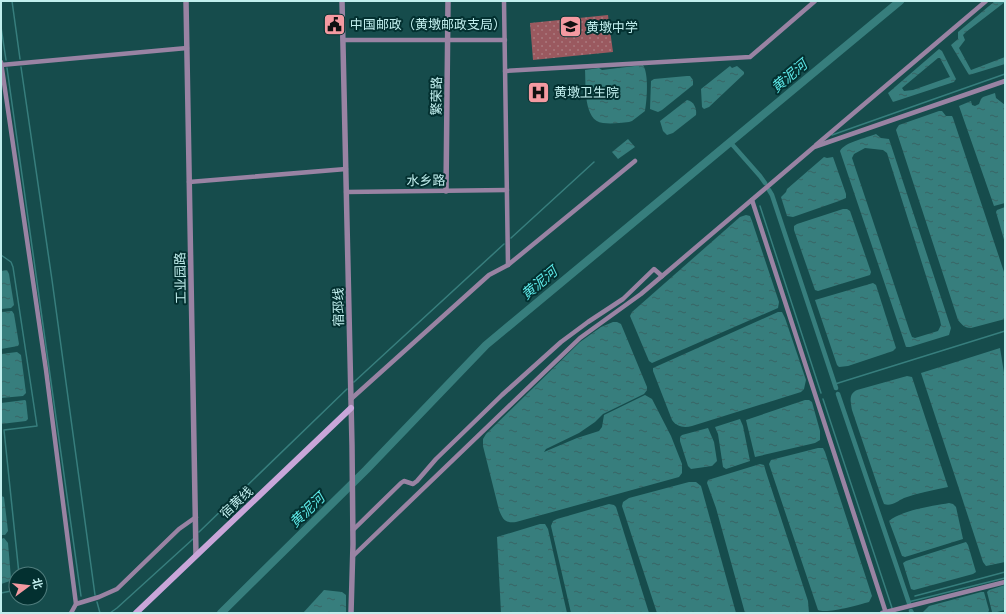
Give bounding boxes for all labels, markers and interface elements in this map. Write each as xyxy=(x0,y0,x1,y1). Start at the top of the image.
public building icon: 中国邮政（黄墩邮政支局） xyxy=(322,11,348,37)
school or university icon: 黄墩中学 xyxy=(558,14,584,40)
place label: 中国邮政（黄墩邮政支局） xyxy=(350,17,506,33)
place label: 黄墩中学 xyxy=(586,20,638,36)
water label: 黄泥河 xyxy=(768,54,813,96)
street label: 繁荣路 xyxy=(429,76,445,116)
hospital icon: 黄墩卫生院 xyxy=(525,79,551,105)
place label: 黄墩卫生院 xyxy=(554,85,619,101)
street label: 水乡路 xyxy=(406,173,446,189)
street label: 工业园路 xyxy=(173,252,189,304)
water label: 黄泥河 xyxy=(518,261,563,303)
street label: 宿邳线 xyxy=(331,287,347,327)
street label: 宿黄线 xyxy=(217,484,256,522)
water label: 黄泥河 xyxy=(286,488,331,531)
north arrow xyxy=(8,566,48,606)
text: 北 xyxy=(29,577,45,591)

